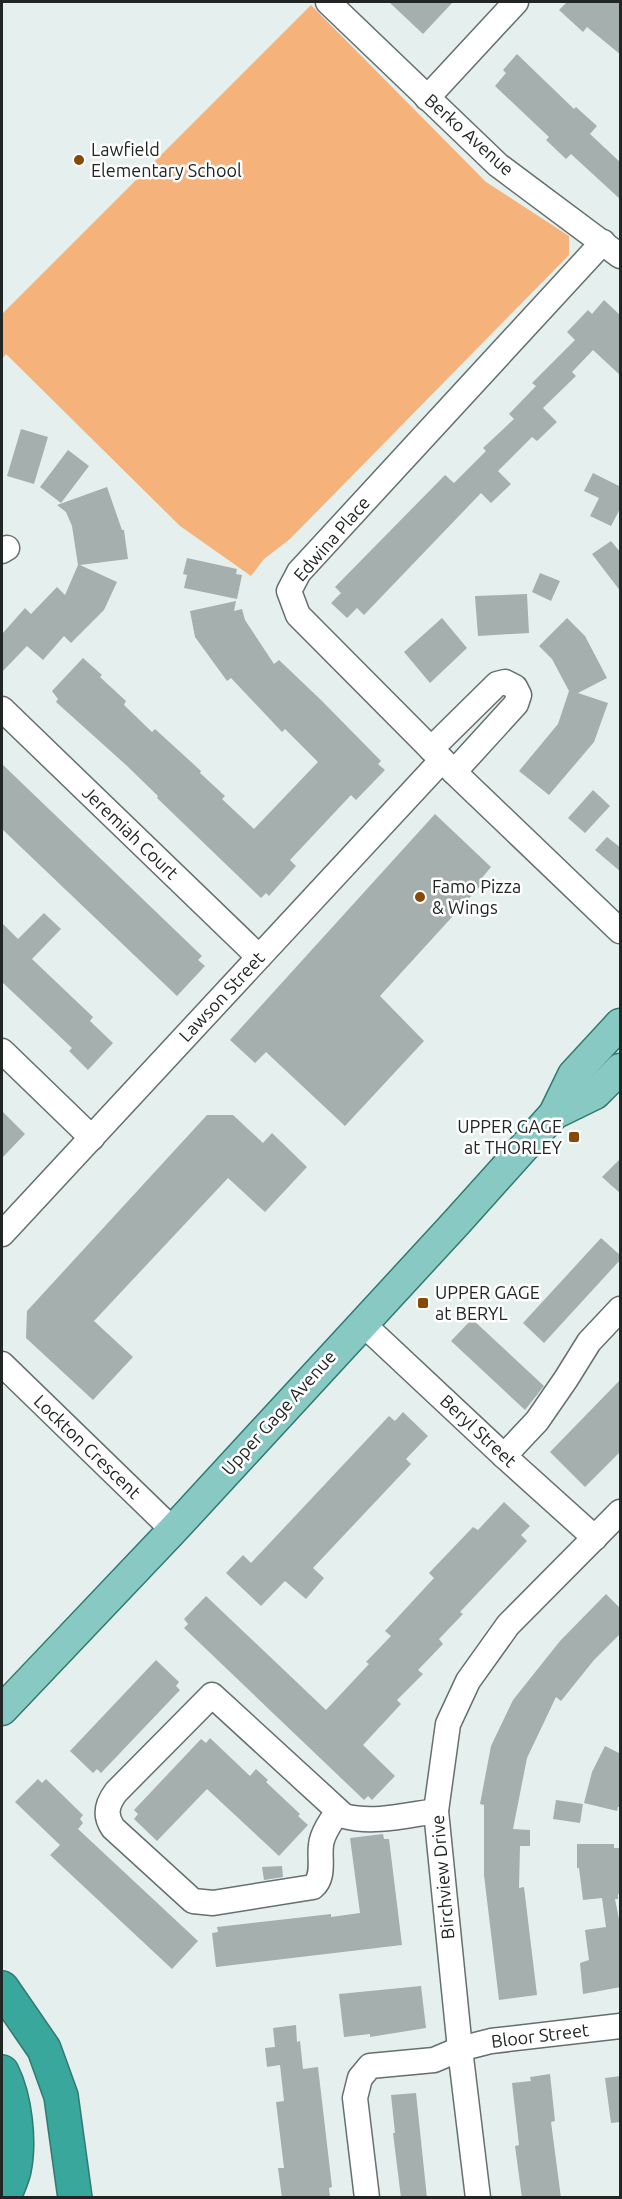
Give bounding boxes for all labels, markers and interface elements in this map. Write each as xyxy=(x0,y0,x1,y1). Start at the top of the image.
street label: Berko Avenue xyxy=(421,89,518,179)
place label: Lawfield Elementary School xyxy=(91,139,242,180)
marker: Lawfield Elementary School xyxy=(72,153,86,167)
street label: Edwina Place xyxy=(289,492,373,585)
street label: Jeremiah Court xyxy=(79,782,183,883)
place label: Famo Pizza & Wings xyxy=(432,876,521,917)
marker: Famo Pizza & Wings xyxy=(413,890,427,904)
street label: Lawson Street xyxy=(175,947,268,1045)
place label: UPPER GAGE at THORLEY xyxy=(457,1116,563,1157)
marker: UPPER GAGE at THORLEY xyxy=(567,1130,581,1144)
place label: UPPER GAGE at BERYL xyxy=(435,1282,540,1323)
marker: UPPER GAGE at BERYL xyxy=(416,1296,430,1310)
street label: Upper Gage Avenue xyxy=(217,1346,339,1479)
street label: Lockton Crescent xyxy=(30,1390,145,1502)
street label: Beryl Street xyxy=(437,1390,521,1470)
street label: Birchview Drive xyxy=(427,1814,457,1940)
street label: Bloor Street xyxy=(490,2019,590,2051)

